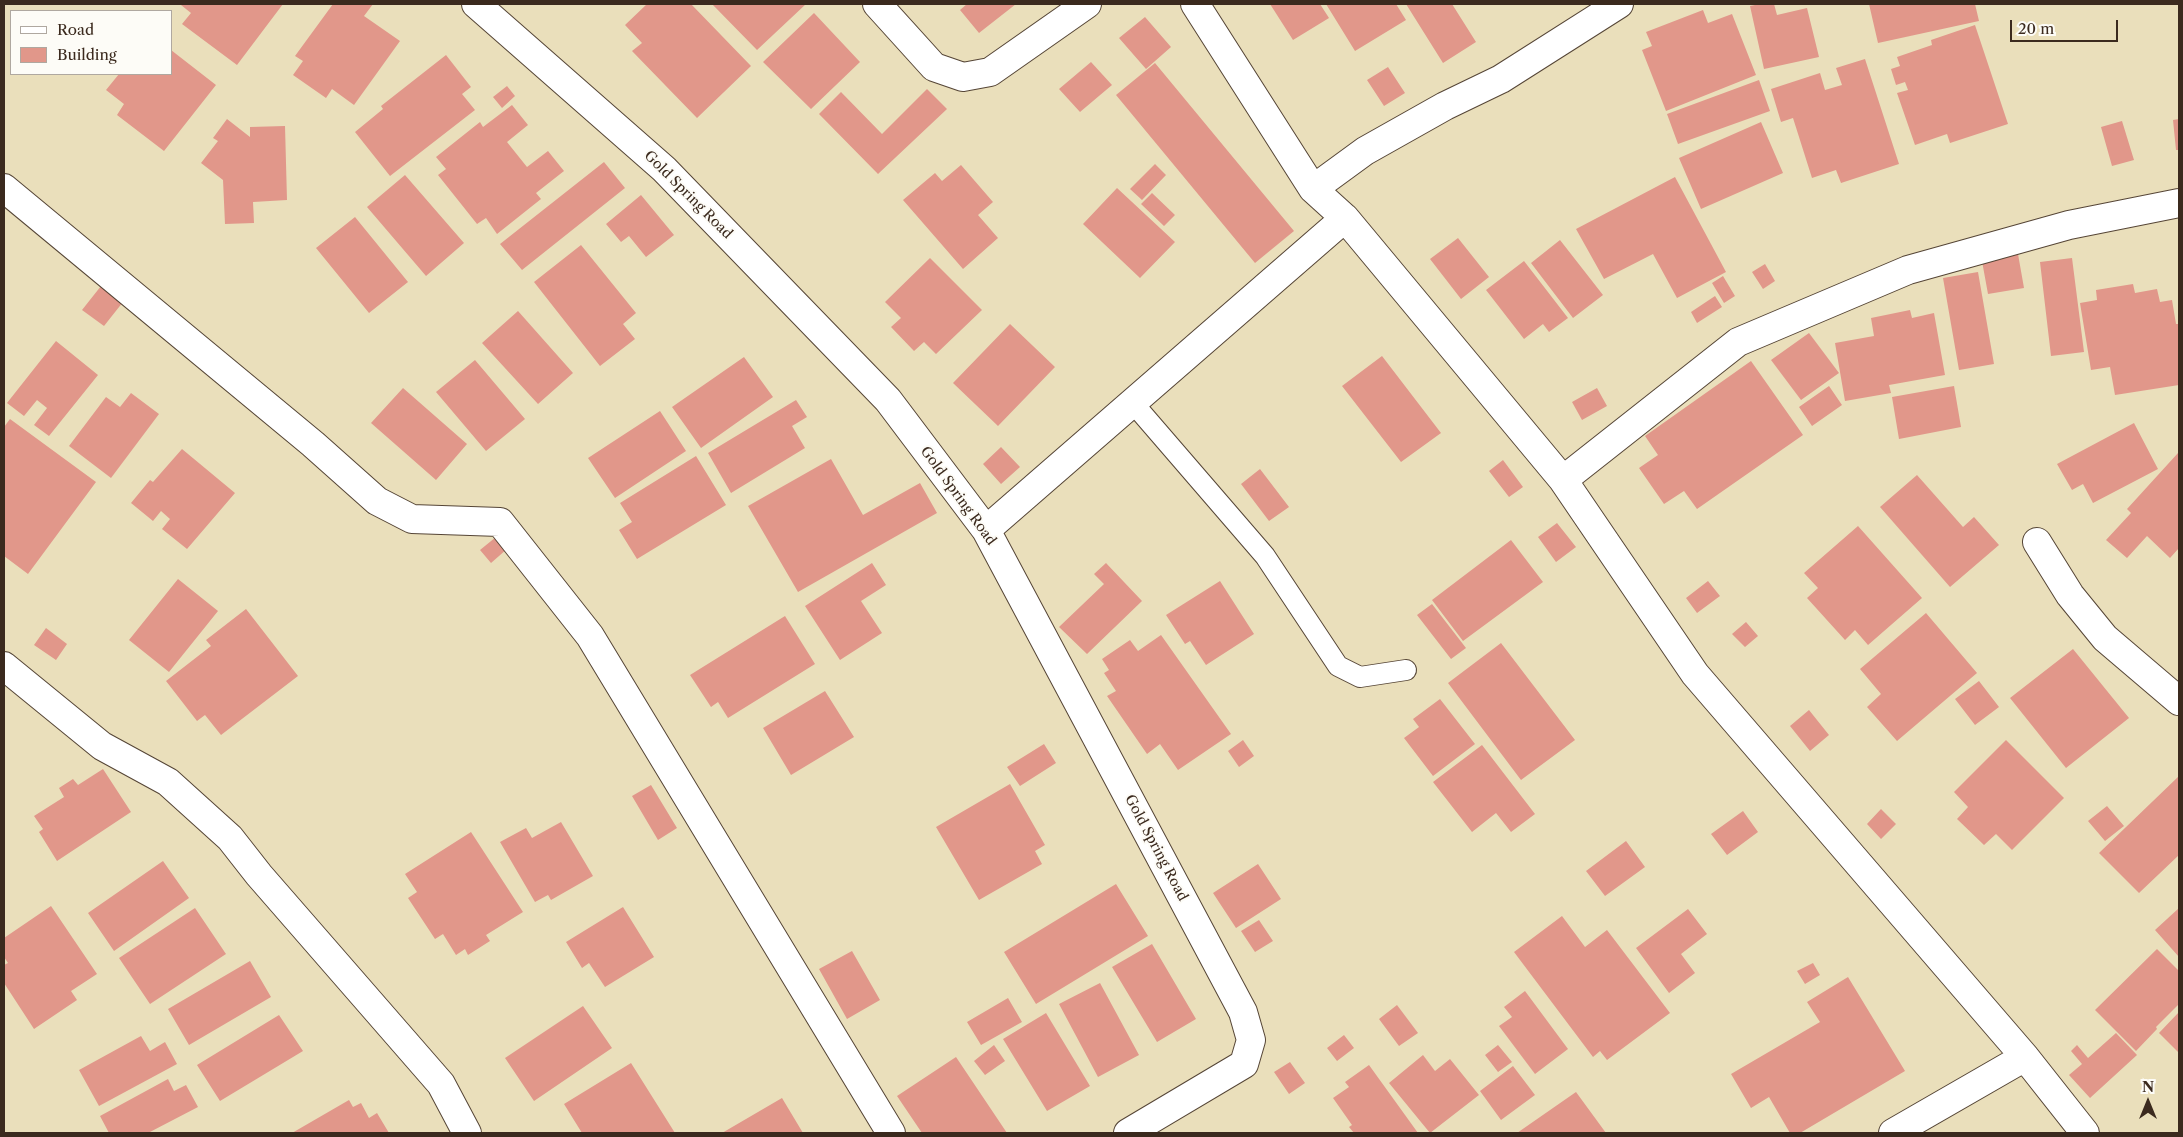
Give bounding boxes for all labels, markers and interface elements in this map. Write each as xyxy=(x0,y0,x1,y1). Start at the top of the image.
legend xyxy=(10,10,172,75)
scale bar xyxy=(2013,10,2120,42)
text: 20 m xyxy=(2018,19,2054,38)
text: Road xyxy=(57,20,94,39)
text: Building xyxy=(57,45,117,64)
street label: Gold Spring Road xyxy=(640,147,736,243)
street label: Gold Spring Road xyxy=(917,443,999,549)
street label: Gold Spring Road xyxy=(1121,792,1191,904)
north arrow xyxy=(2123,1077,2173,1127)
text: N xyxy=(2142,1078,2154,1096)

